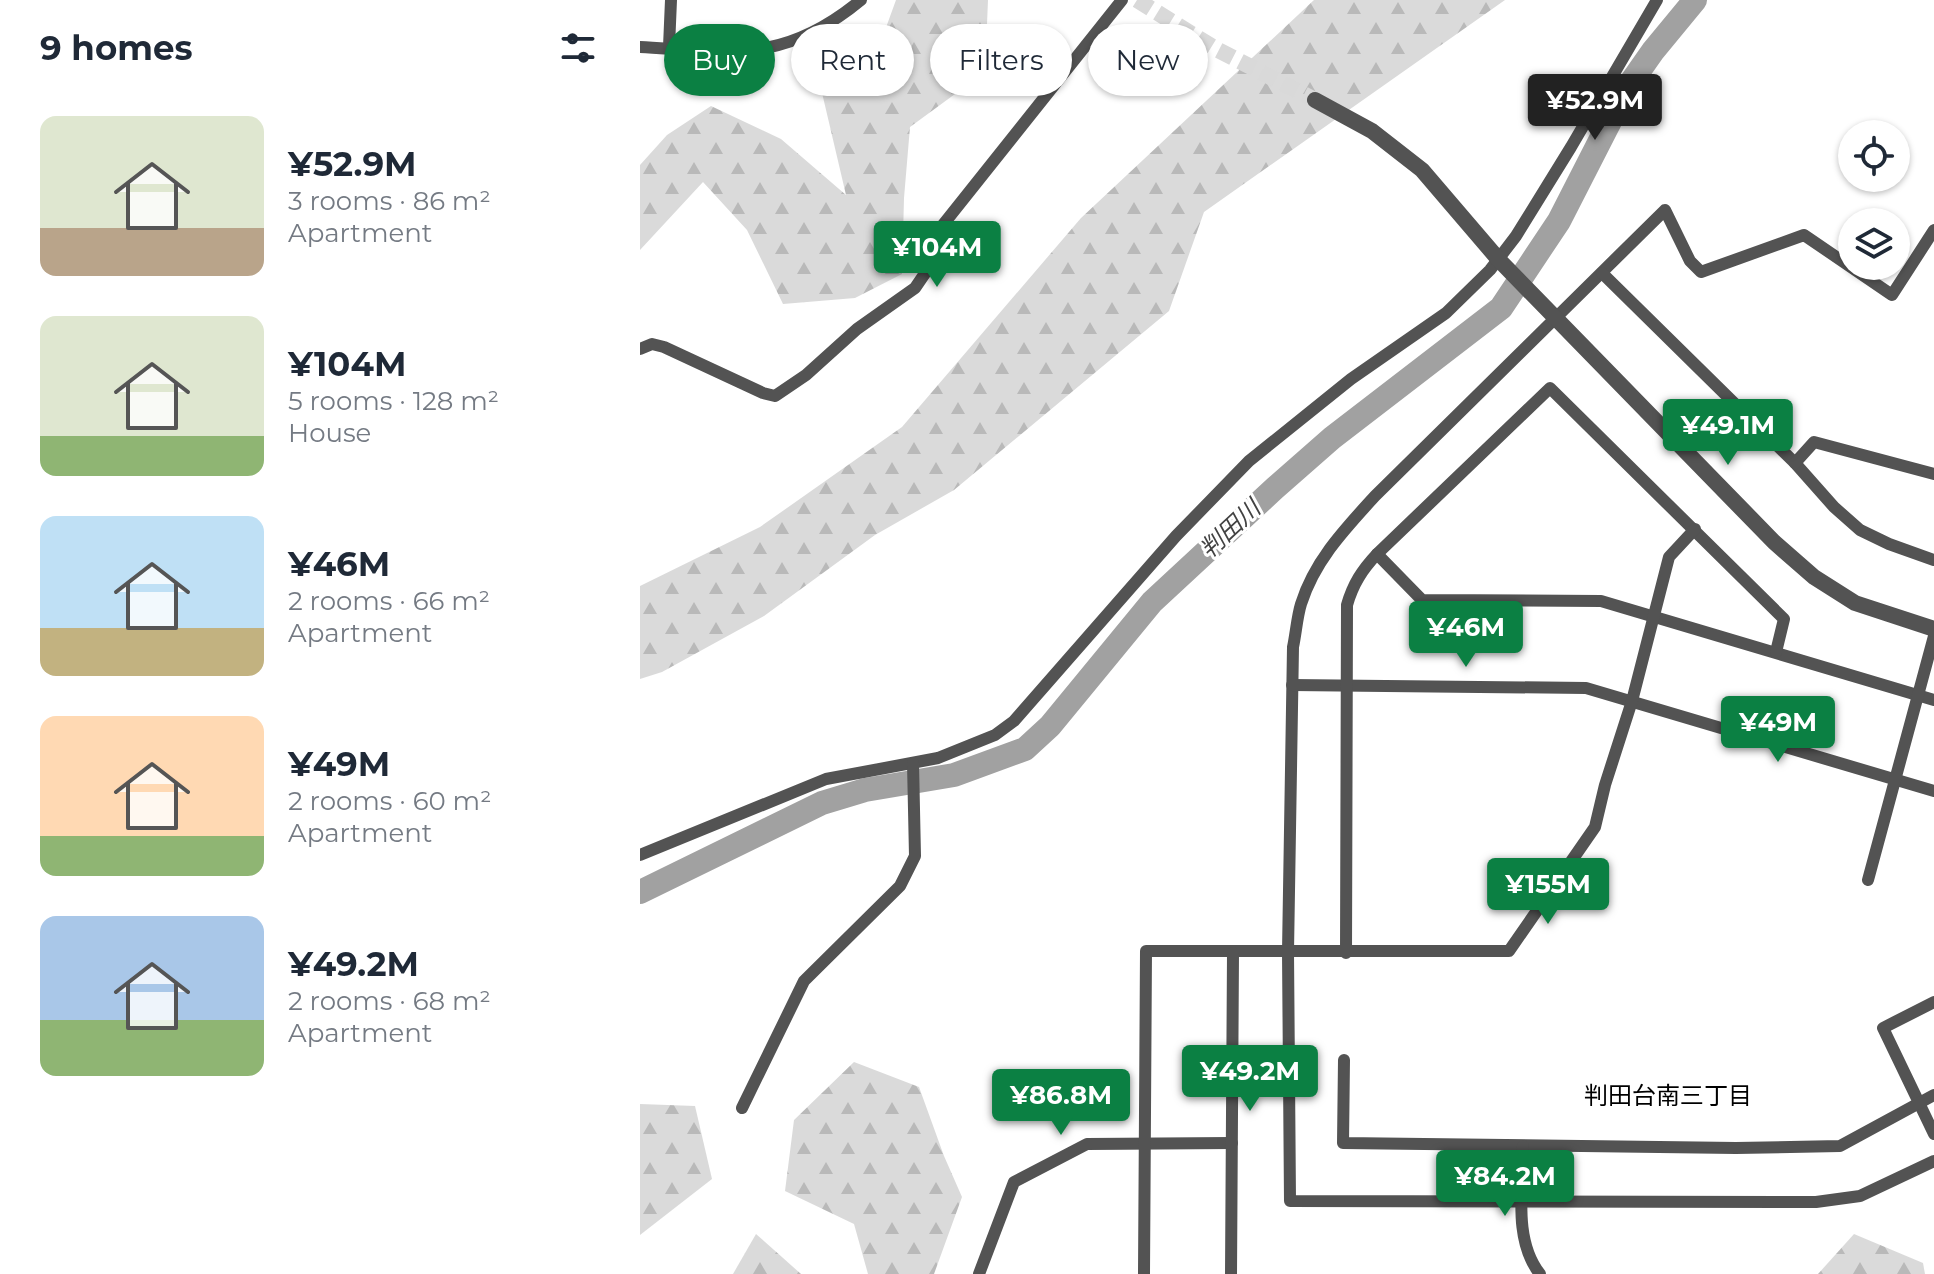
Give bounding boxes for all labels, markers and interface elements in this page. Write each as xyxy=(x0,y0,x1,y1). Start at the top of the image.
chip: Buy xyxy=(664,24,775,96)
chip: Rent xyxy=(791,24,914,96)
chip: Filters xyxy=(930,24,1072,96)
chip: New xyxy=(1088,24,1208,96)
icon: filters xyxy=(556,26,600,70)
text: 9 homes xyxy=(40,27,193,69)
pin: ¥52.9M xyxy=(1530,74,1660,142)
text: ¥52.9M xyxy=(1546,84,1644,116)
map controls xyxy=(1838,120,1910,280)
button: locate xyxy=(1838,120,1910,192)
text: ¥52.9M xyxy=(288,143,417,185)
icon: home xyxy=(104,148,200,244)
text: 3 rooms · 86 m² xyxy=(288,185,491,217)
button: layers xyxy=(1838,208,1910,280)
text: Apartment xyxy=(288,217,432,249)
pin: ¥104M xyxy=(881,221,993,289)
text: ¥104M xyxy=(892,231,982,263)
text: ¥104M xyxy=(288,343,406,385)
icon: home xyxy=(104,348,200,444)
text: 5 rooms · 128 m² xyxy=(288,385,499,417)
pin: ¥49.1M xyxy=(1663,399,1793,467)
text: ¥49.1M xyxy=(1681,409,1775,441)
text: House xyxy=(288,417,371,449)
water label: 判田川 xyxy=(1193,491,1268,564)
text: ¥46M xyxy=(288,543,390,585)
icon: home xyxy=(104,548,200,644)
text: 2 rooms · 66 m² xyxy=(288,585,490,617)
pin: ¥46M xyxy=(1419,601,1513,669)
text: ¥46M xyxy=(1427,611,1505,643)
text: Apartment xyxy=(288,617,432,649)
pin: ¥49M xyxy=(1731,696,1825,764)
text: ¥49M xyxy=(1739,706,1817,738)
text: ¥49M xyxy=(288,743,390,785)
icon: home xyxy=(104,748,200,844)
text: 2 rooms · 60 m² xyxy=(288,785,491,817)
text: Apartment xyxy=(288,817,432,849)
pin: ¥155M xyxy=(1492,858,1604,926)
text: ¥155M xyxy=(1505,868,1591,900)
text: ¥49.2M xyxy=(288,943,419,985)
icon: home xyxy=(104,948,200,1044)
text: 2 rooms · 68 m² xyxy=(288,985,491,1017)
text: Apartment xyxy=(288,1017,432,1049)
pin: ¥49.2M xyxy=(1185,1045,1315,1113)
text: ¥49.2M xyxy=(1200,1055,1300,1087)
pin: ¥86.8M xyxy=(996,1069,1126,1137)
text: ¥86.8M xyxy=(1010,1079,1112,1111)
district label: 判田台南三丁目 xyxy=(1584,1081,1752,1110)
pin: ¥84.2M xyxy=(1440,1150,1570,1218)
text: ¥84.2M xyxy=(1454,1160,1556,1192)

